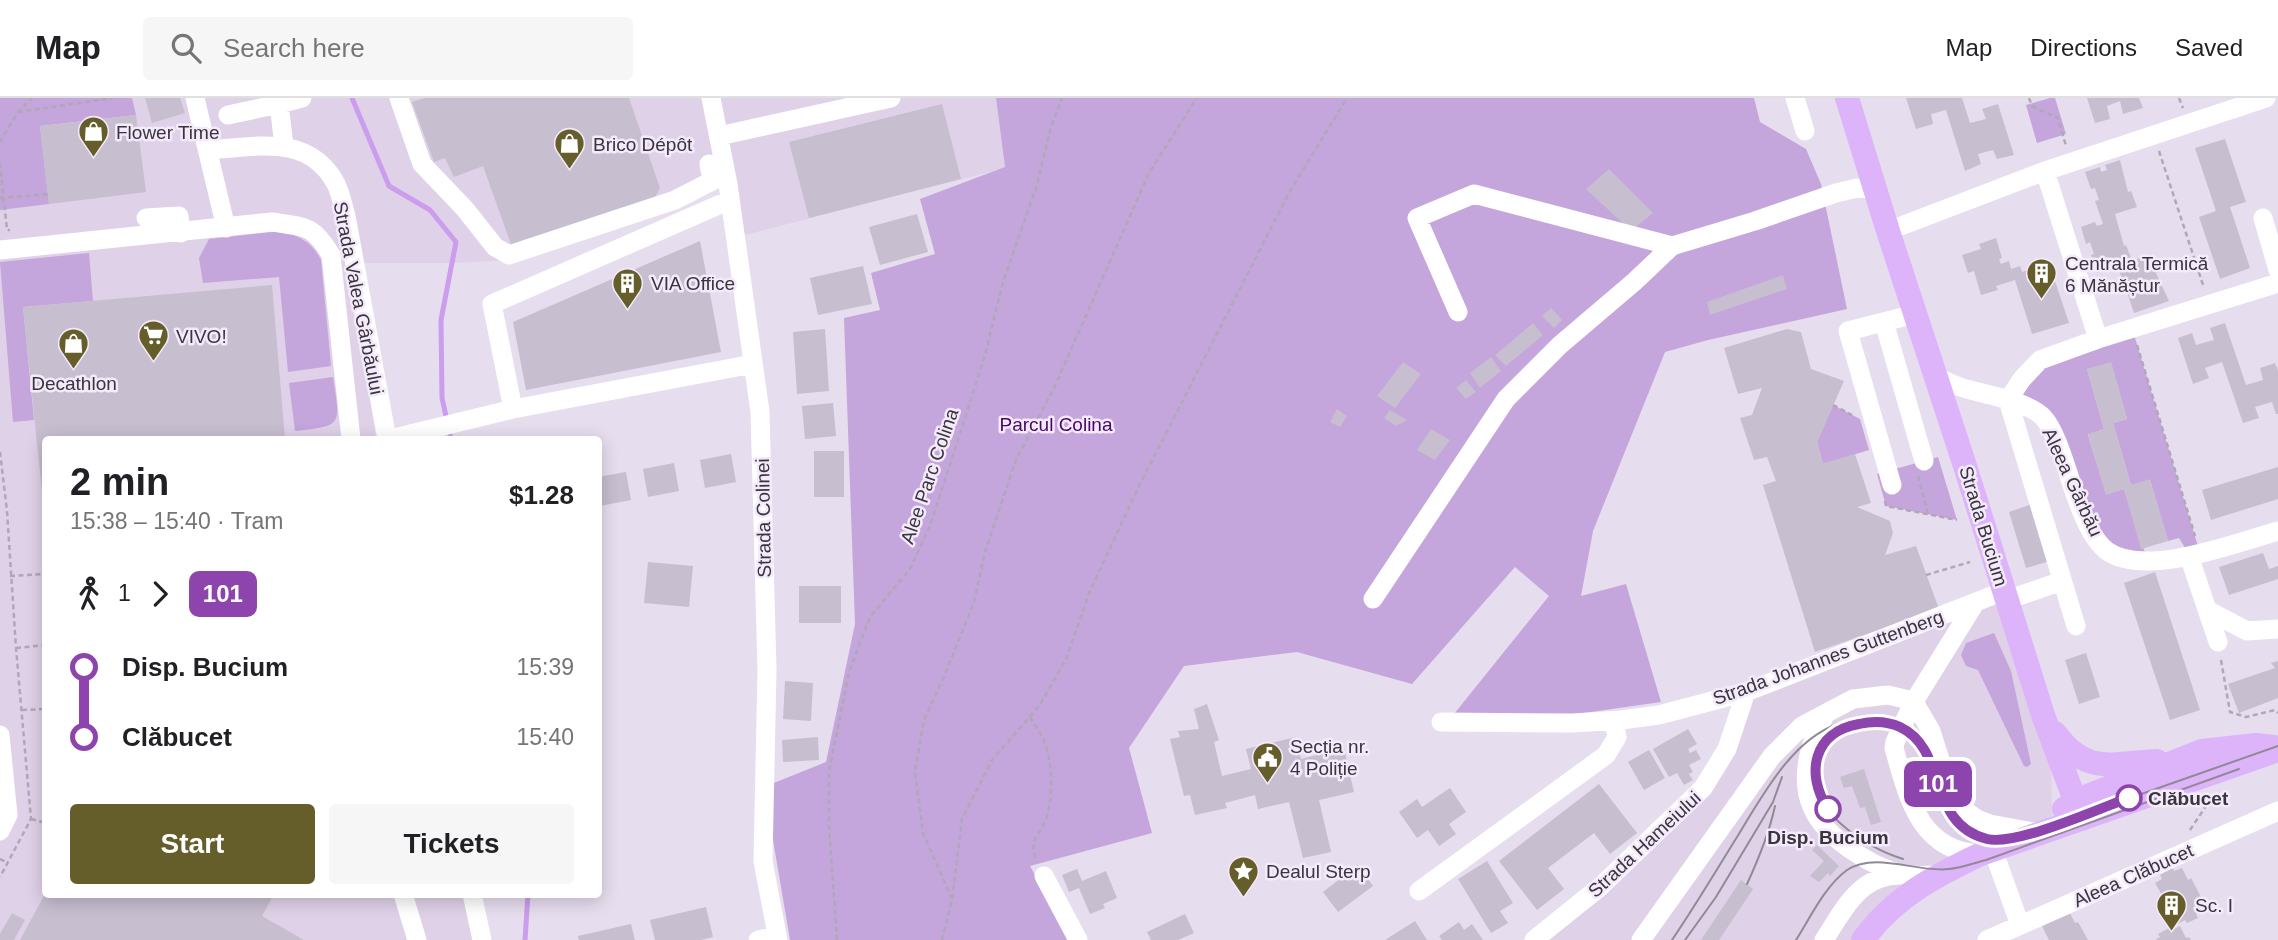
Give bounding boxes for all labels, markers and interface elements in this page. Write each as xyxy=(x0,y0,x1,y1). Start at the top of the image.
search box xyxy=(143,17,633,80)
text: Map xyxy=(35,29,101,66)
icon: search xyxy=(167,29,205,67)
text: Search here xyxy=(223,33,365,63)
text: Map xyxy=(1946,34,1992,61)
text: Directions xyxy=(2030,34,2137,61)
text: Saved xyxy=(2175,34,2243,61)
shop icon: Flower Time xyxy=(76,115,110,159)
place label: Flower Time xyxy=(116,122,219,143)
shop icon: Brico Dépôt xyxy=(553,127,587,171)
place label: Brico Dépôt xyxy=(593,134,693,155)
street label: Strada Valea Gârbăului xyxy=(329,200,388,396)
place label: Centrala Termică 6 Mănăștur xyxy=(2065,253,2209,296)
building icon: Centrala Termică 6 Mănăștur xyxy=(2025,257,2059,301)
building icon: VIA Office xyxy=(611,266,645,310)
place label: VIA Office xyxy=(651,273,735,294)
supermarket icon: VIVO! xyxy=(136,319,170,363)
place label: VIVO! xyxy=(176,326,227,347)
shop icon: Decathlon xyxy=(57,327,91,371)
place label: Decathlon xyxy=(31,373,117,394)
street label: Alee Parc Colina xyxy=(897,405,963,546)
park label: Parcul Colina xyxy=(1000,414,1113,435)
street label: Aleea Gârbău xyxy=(2038,425,2107,540)
street label: Strada Colinei xyxy=(752,458,775,578)
text: 2 min xyxy=(70,461,169,503)
street label: Strada Bucium xyxy=(1955,463,2012,589)
text: $1.28 xyxy=(509,480,574,510)
text: 15:38 – 15:40 · Tram xyxy=(70,508,284,534)
icon: walk xyxy=(70,575,108,613)
icon: forward xyxy=(141,575,179,613)
text: 1 xyxy=(118,580,131,606)
text: 101 xyxy=(203,580,243,607)
street label: Strada Johannes Guttenberg xyxy=(1710,606,1946,709)
text: Disp. Bucium xyxy=(122,652,288,682)
text: 15:39 xyxy=(516,654,574,680)
text: Clăbucet xyxy=(122,722,232,752)
text: 15:40 xyxy=(516,724,574,750)
place label: Secția nr. 4 Poliție xyxy=(1290,736,1369,779)
public building icon: Secția nr. 4 Poliție xyxy=(1250,740,1284,784)
line badge: 101 xyxy=(1898,761,1978,807)
text: 101 xyxy=(1918,770,1958,797)
marker: Clăbucet xyxy=(2116,785,2142,811)
street label: Strada Hameiului xyxy=(1584,787,1705,902)
place label: Clăbucet xyxy=(2148,788,2229,809)
marker: Disp. Bucium xyxy=(1815,796,1841,822)
button: Start xyxy=(70,804,315,884)
button: Tickets xyxy=(329,804,574,884)
place label: Disp. Bucium xyxy=(1767,827,1889,848)
street label: Aleea Clăbucet xyxy=(2070,839,2197,911)
place icon: Dealul Sterp xyxy=(1226,854,1260,898)
place label: Dealul Sterp xyxy=(1266,861,1371,882)
building icon: Sc. I xyxy=(2155,888,2189,932)
place label: Sc. I xyxy=(2195,895,2233,916)

